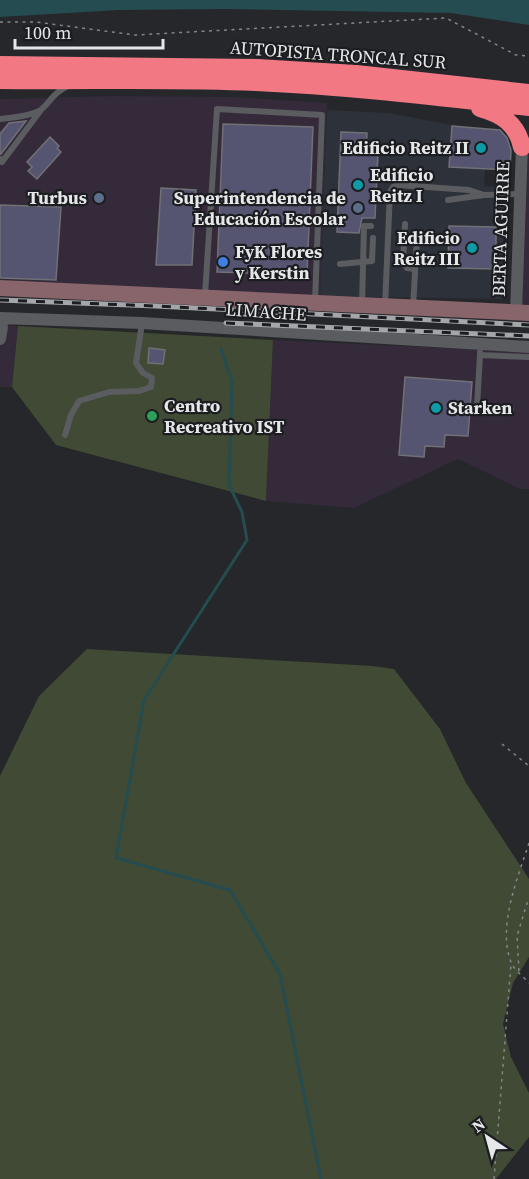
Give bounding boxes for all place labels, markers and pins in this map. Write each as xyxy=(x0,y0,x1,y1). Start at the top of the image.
place label: Edificio Reitz II xyxy=(342,135,469,160)
marker: Edificio Reitz II xyxy=(474,141,488,155)
place label: Edificio Reitz I xyxy=(370,162,433,208)
marker: Edificio Reitz I xyxy=(351,178,365,192)
place label: Turbus xyxy=(28,185,87,210)
place label: Superintendencia de Educación Escolar xyxy=(174,185,347,231)
marker: Turbus xyxy=(92,191,106,205)
marker: Superintendencia de Educación Escolar xyxy=(351,201,365,215)
place label: Edificio Reitz III xyxy=(393,225,460,271)
place label: FyK Flores y Kerstin xyxy=(234,239,322,285)
marker: Edificio Reitz III xyxy=(465,241,479,255)
marker: FyK Flores y Kerstin xyxy=(216,255,230,269)
place label: Centro Recreativo IST xyxy=(164,393,285,439)
place label: Starken xyxy=(448,395,512,420)
marker: Starken xyxy=(429,401,443,415)
marker: Centro Recreativo IST xyxy=(145,409,159,423)

